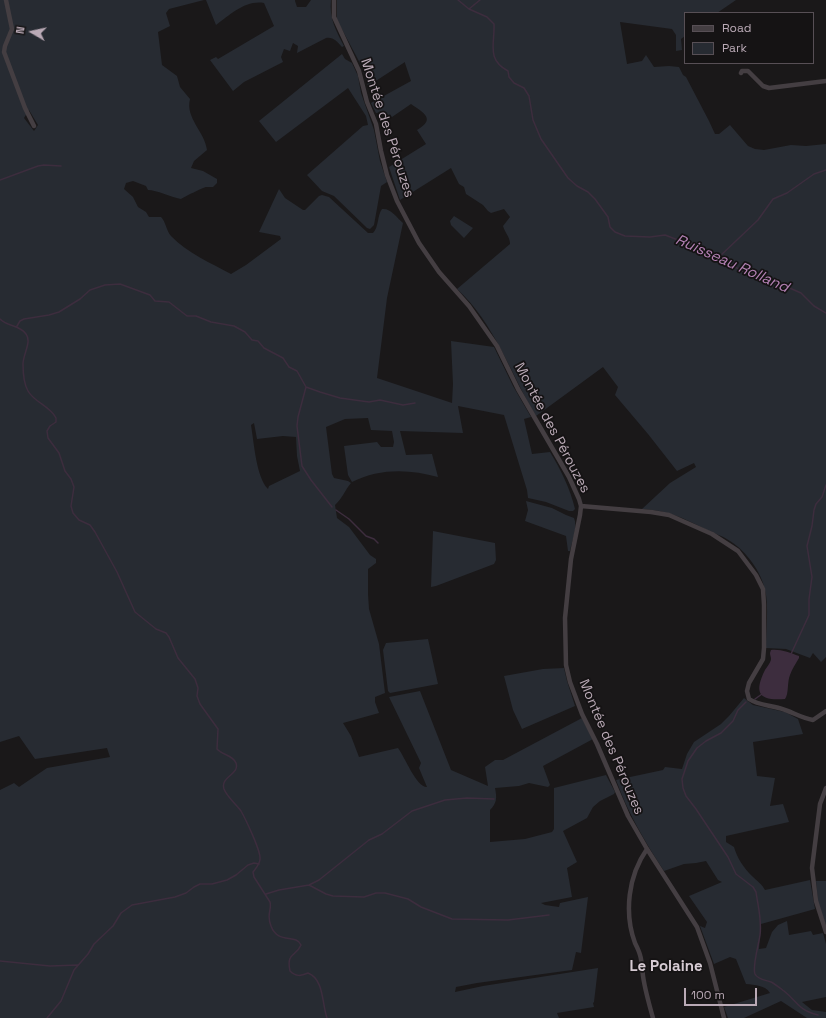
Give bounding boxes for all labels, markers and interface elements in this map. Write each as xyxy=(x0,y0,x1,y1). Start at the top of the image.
north arrow xyxy=(12,12,52,52)
legend xyxy=(684,12,814,64)
text: Road xyxy=(722,20,751,36)
text: N xyxy=(13,25,28,35)
text: Park xyxy=(722,40,747,56)
street label: Montée des Pérouzes xyxy=(357,56,417,200)
water label: Ruisseau Rolland xyxy=(673,231,791,297)
street label: Montée des Pérouzes xyxy=(510,360,594,496)
street label: Montée des Pérouzes xyxy=(575,677,647,817)
district label: Le Polaine xyxy=(629,958,703,976)
scale bar xyxy=(686,980,759,1006)
text: 100 m xyxy=(691,987,725,1003)

